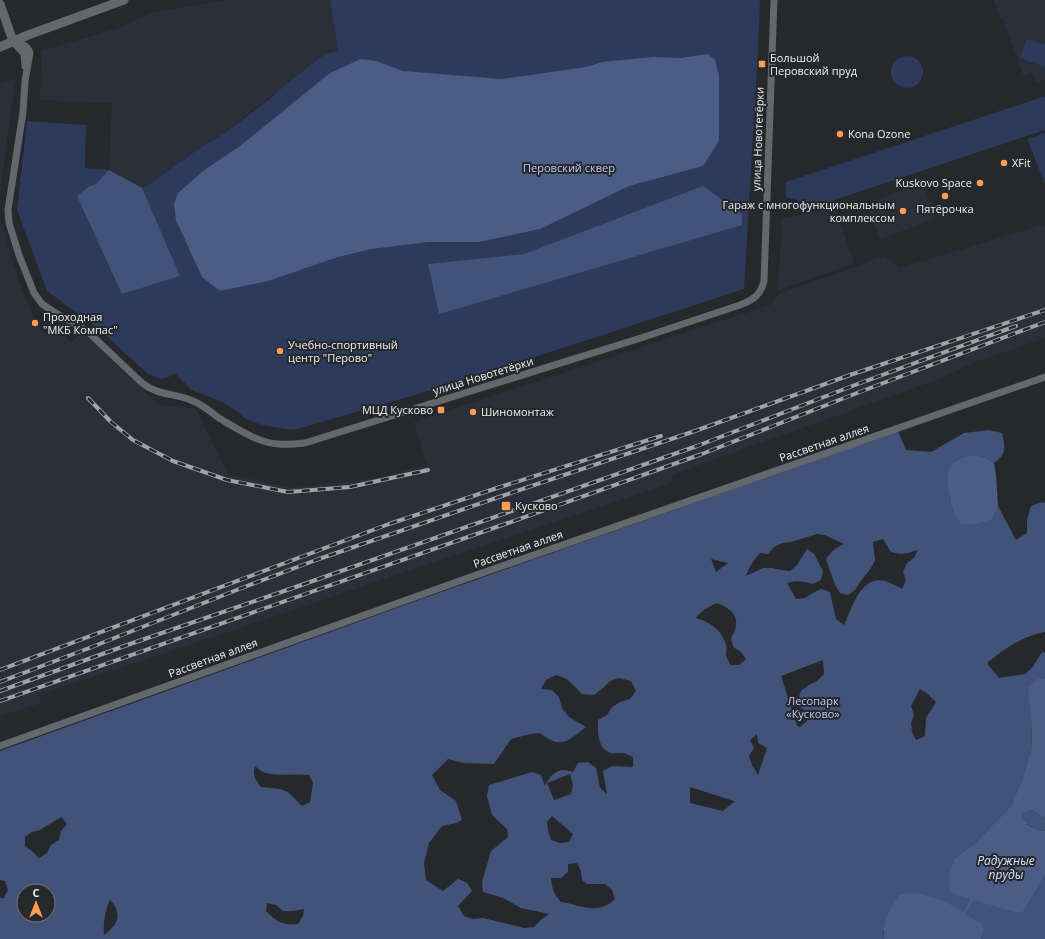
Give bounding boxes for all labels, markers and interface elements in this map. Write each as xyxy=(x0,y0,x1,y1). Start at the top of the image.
place label: Большой Перовский пруд xyxy=(770,50,858,78)
marker: Большой Перовский пруд xyxy=(757,59,767,69)
street label: улица Новотетёрки xyxy=(748,87,767,191)
place label: Kona Ozone xyxy=(848,126,910,141)
marker: Kona Ozone xyxy=(835,129,845,139)
place label: XFit xyxy=(1012,155,1031,170)
marker: XFit xyxy=(999,158,1009,168)
park label: Перовский сквер xyxy=(523,160,615,175)
place label: Kuskovo Space xyxy=(896,175,972,190)
marker: Kuskovo Space xyxy=(975,178,985,188)
marker: Пятёрочка xyxy=(940,191,950,201)
place label: Гараж с многофункциональным комплексом xyxy=(722,197,895,225)
place label: Пятёрочка xyxy=(916,201,974,216)
marker: Гараж с многофункциональным комплексом xyxy=(898,206,908,216)
place label: Проходная "МКБ Компас" xyxy=(43,309,118,337)
marker: Проходная "МКБ Компас" xyxy=(30,318,40,328)
place label: Учебно-спортивный центр "Перово" xyxy=(288,337,398,365)
marker: Учебно-спортивный центр "Перово" xyxy=(275,346,285,356)
street label: улица Новотетёрки xyxy=(431,353,535,398)
place label: МЦД Кусково xyxy=(362,402,433,417)
place label: Шиномонтаж xyxy=(481,404,555,419)
marker: МЦД Кусково xyxy=(436,405,446,415)
marker: Шиномонтаж xyxy=(468,407,478,417)
street label: Рассветная аллея xyxy=(777,420,871,465)
place label: Кусково xyxy=(515,498,558,513)
marker: Кусково xyxy=(500,500,512,512)
street label: Рассветная аллея xyxy=(471,526,565,571)
street label: Рассветная аллея xyxy=(166,634,260,681)
park label: Лесопарк «Кусково» xyxy=(786,693,840,721)
water label: Радужные пруды xyxy=(977,852,1035,883)
north arrow xyxy=(16,883,56,923)
text: С xyxy=(32,885,40,900)

